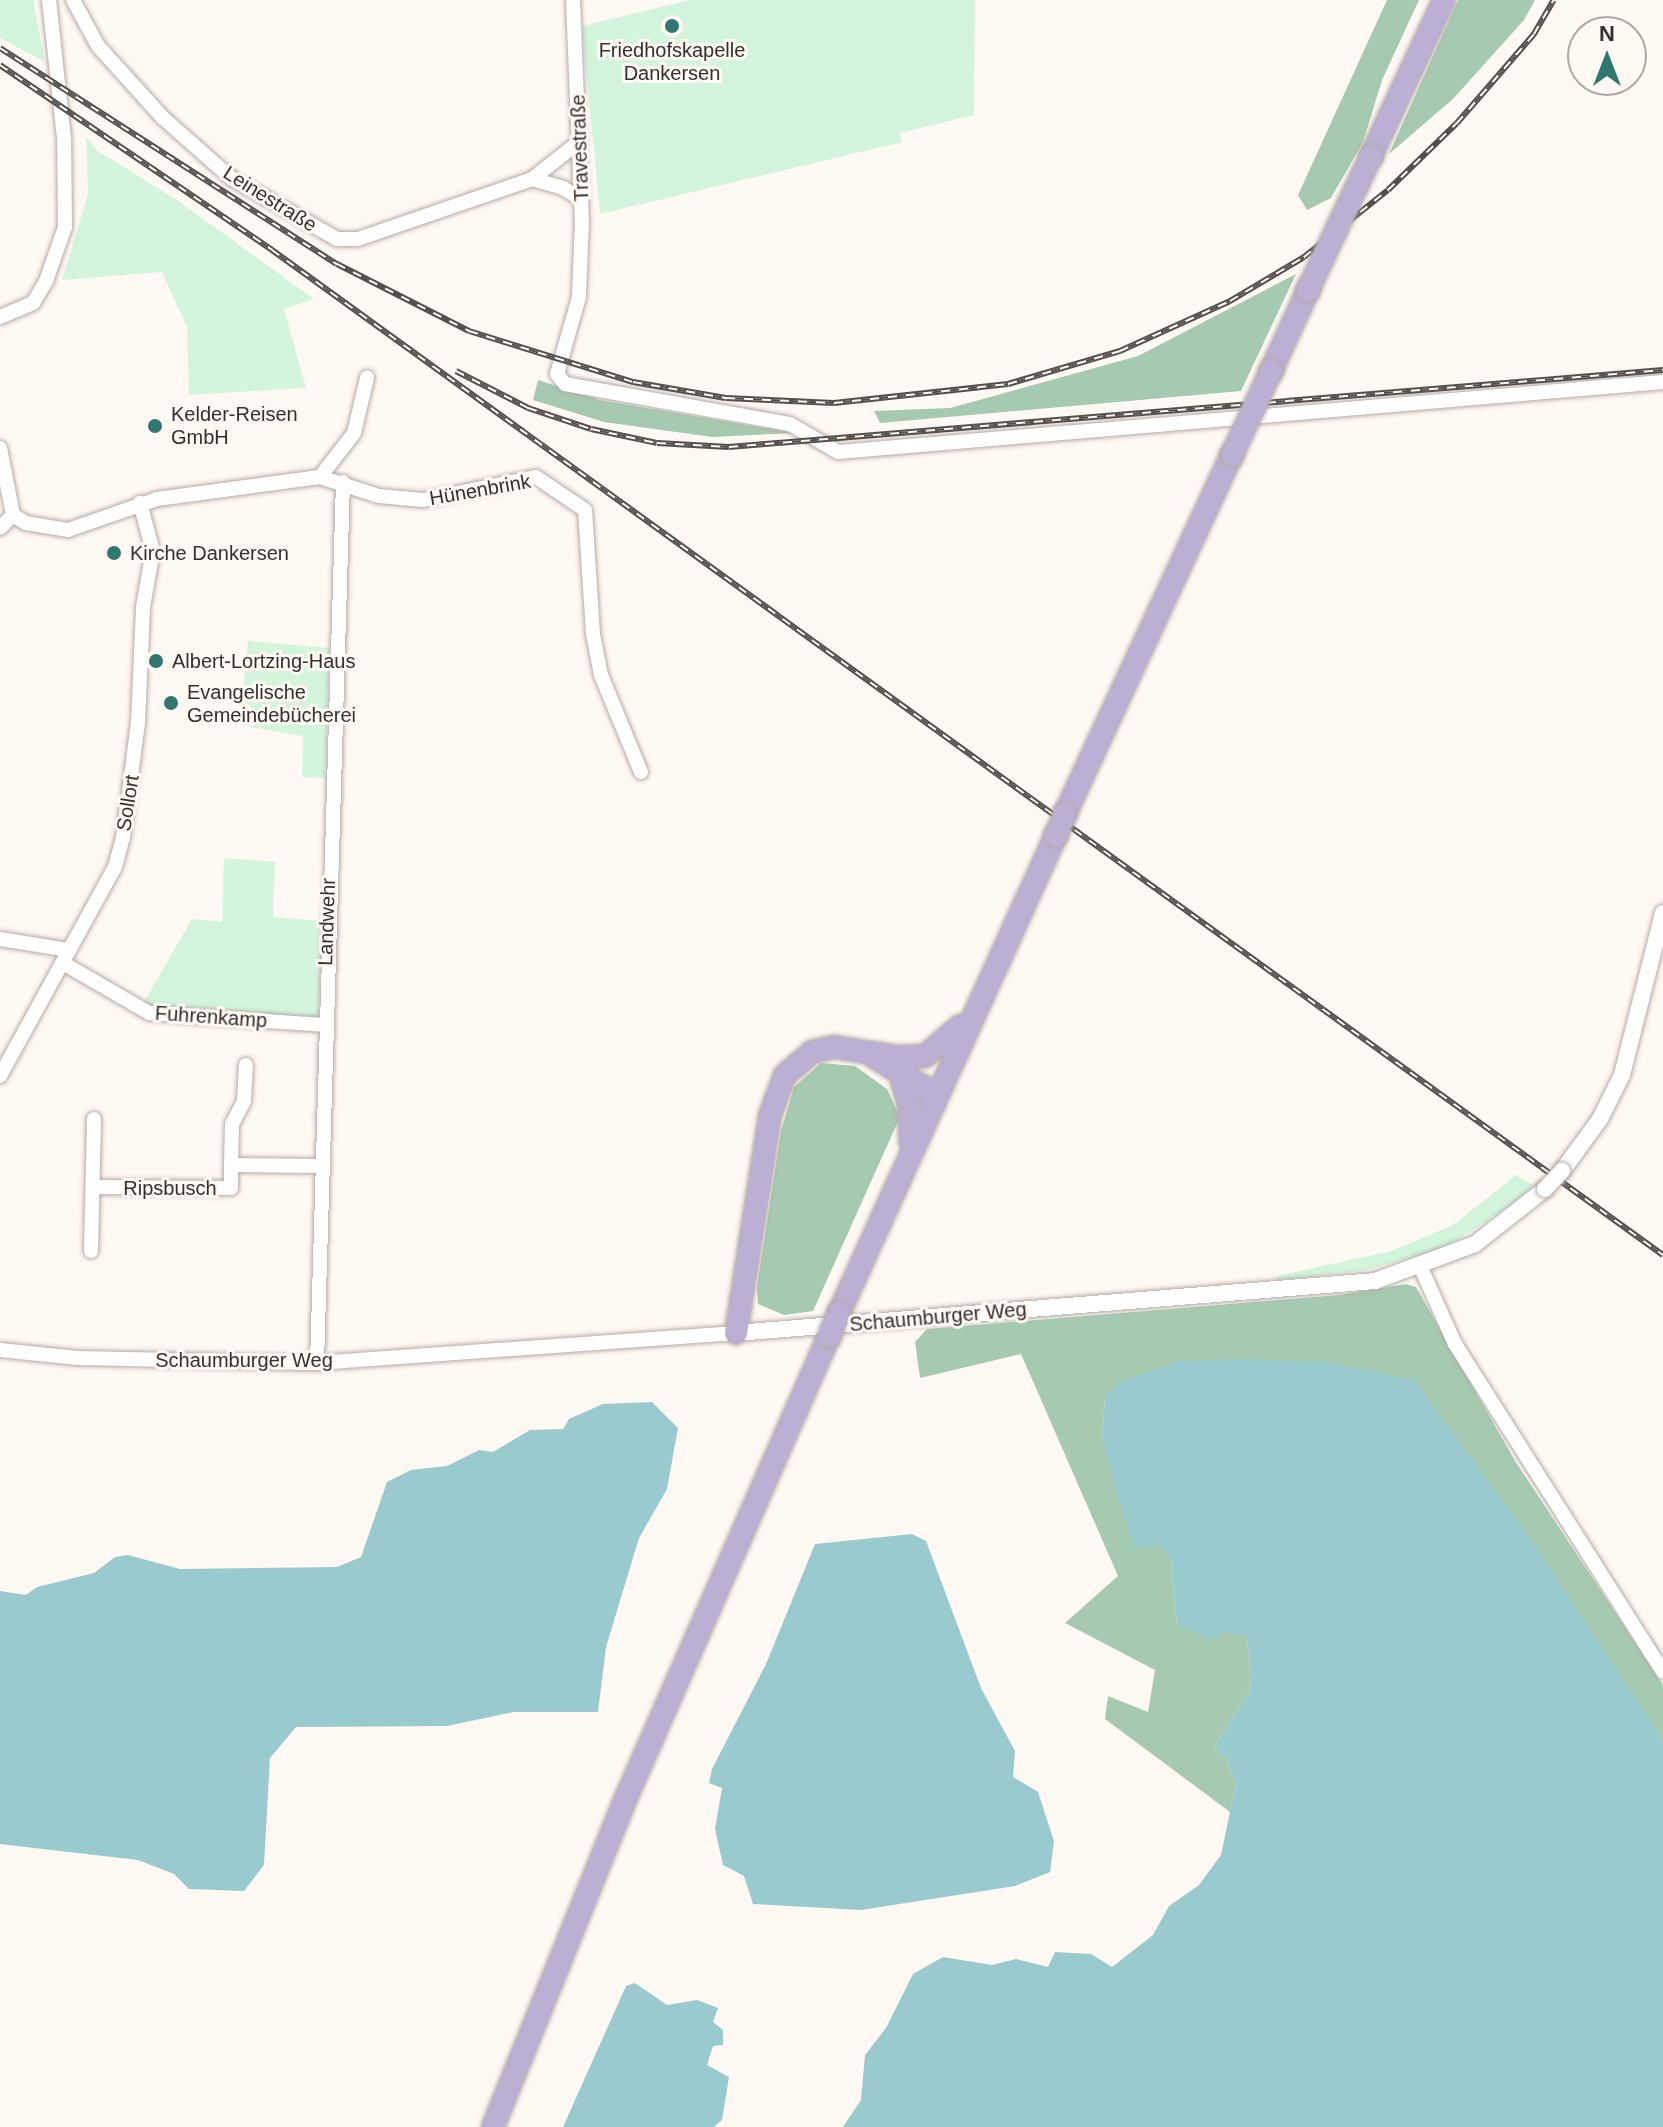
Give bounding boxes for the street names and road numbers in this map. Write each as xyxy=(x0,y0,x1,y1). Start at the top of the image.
street label: Travestraße xyxy=(566,94,594,202)
street label: Leinestraße xyxy=(219,161,321,237)
street label: Hünenbrink xyxy=(428,469,532,511)
street label: Sollort xyxy=(112,773,144,833)
street label: Landwehr xyxy=(313,878,341,966)
street label: Fuhrenkamp xyxy=(154,1001,268,1033)
street label: Ripsbusch xyxy=(123,1176,217,1200)
street label: Schaumburger Weg xyxy=(849,1297,1027,1337)
street label: Schaumburger Weg xyxy=(155,1348,333,1372)

